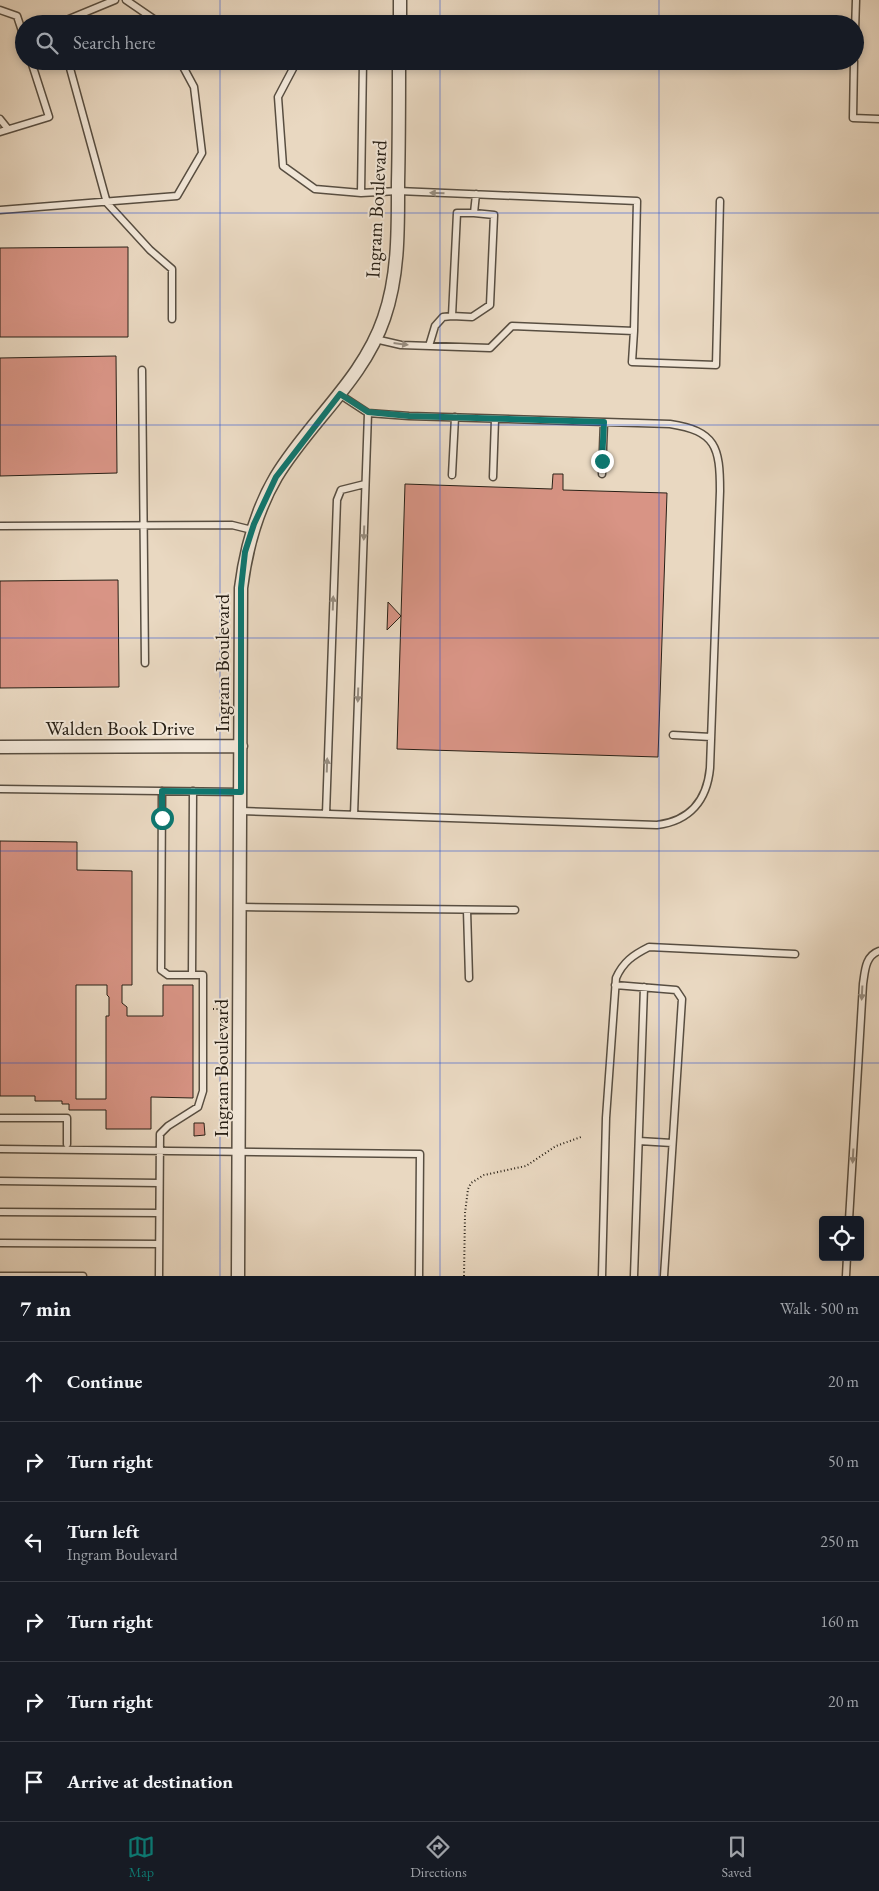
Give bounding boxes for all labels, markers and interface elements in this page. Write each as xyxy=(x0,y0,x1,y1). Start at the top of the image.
search box xyxy=(15,15,864,70)
icon: search xyxy=(33,29,61,57)
text: Search here xyxy=(73,30,155,55)
street label: Ingram Boulevard xyxy=(359,138,393,279)
one-way arrow xyxy=(429,189,445,197)
one-way arrow xyxy=(393,340,409,348)
route end xyxy=(591,450,614,473)
one-way arrow xyxy=(359,525,367,541)
street label: Ingram Boulevard xyxy=(209,593,235,732)
one-way arrow xyxy=(329,594,337,610)
one-way arrow xyxy=(354,688,362,704)
street label: Walden Book Drive xyxy=(46,715,195,741)
one-way arrow xyxy=(324,757,332,773)
route start xyxy=(151,807,174,830)
one-way arrow xyxy=(858,986,866,1002)
street label: Ingram Boulevard xyxy=(208,998,234,1137)
one-way arrow xyxy=(848,1148,856,1164)
map controls xyxy=(819,1216,864,1261)
button: locate xyxy=(819,1216,864,1261)
text: 7 min xyxy=(20,1295,71,1322)
text: Walk · 500 m xyxy=(780,1298,859,1319)
icon: ahead xyxy=(20,1368,48,1396)
text: Continue xyxy=(67,1369,142,1394)
text: 20 m xyxy=(828,1371,859,1392)
icon: right xyxy=(20,1448,48,1476)
text: Turn right xyxy=(67,1449,153,1474)
text: 50 m xyxy=(828,1451,859,1472)
text: Turn left xyxy=(67,1519,139,1544)
icon: left xyxy=(20,1528,48,1556)
text: 250 m xyxy=(820,1531,859,1552)
text: Ingram Boulevard xyxy=(67,1544,178,1565)
icon: right xyxy=(20,1608,48,1636)
text: Turn right xyxy=(67,1609,153,1634)
text: 160 m xyxy=(820,1611,859,1632)
icon: right xyxy=(20,1688,48,1716)
text: Turn right xyxy=(67,1689,153,1714)
text: 20 m xyxy=(828,1691,859,1712)
icon: arrive xyxy=(20,1768,48,1796)
text: Arrive at destination xyxy=(67,1769,233,1794)
tab: Map xyxy=(127,1833,155,1881)
tab: Directions xyxy=(410,1833,467,1881)
tab: Saved xyxy=(722,1833,752,1881)

